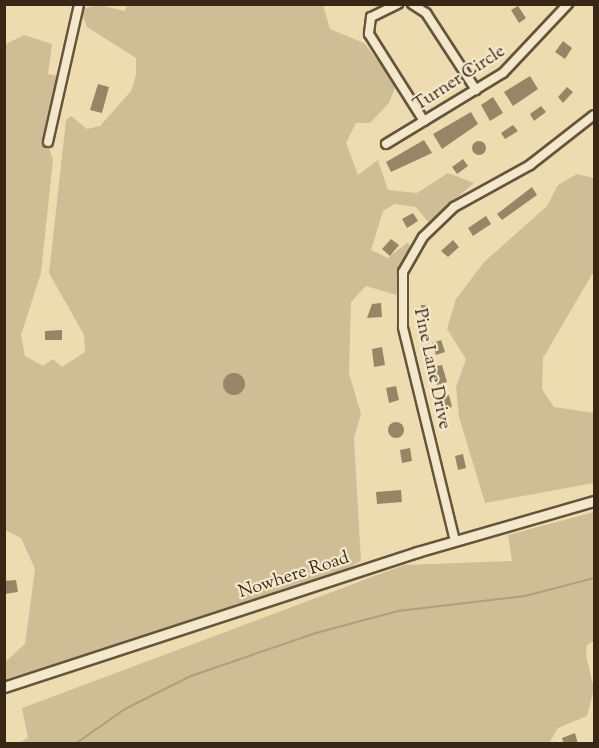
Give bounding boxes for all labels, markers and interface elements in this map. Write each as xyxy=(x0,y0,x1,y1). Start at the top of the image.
street label: Turner Circle xyxy=(410,41,510,117)
street label: Pine Lane Drive xyxy=(408,307,454,431)
street label: Nowhere Road xyxy=(236,548,352,604)

